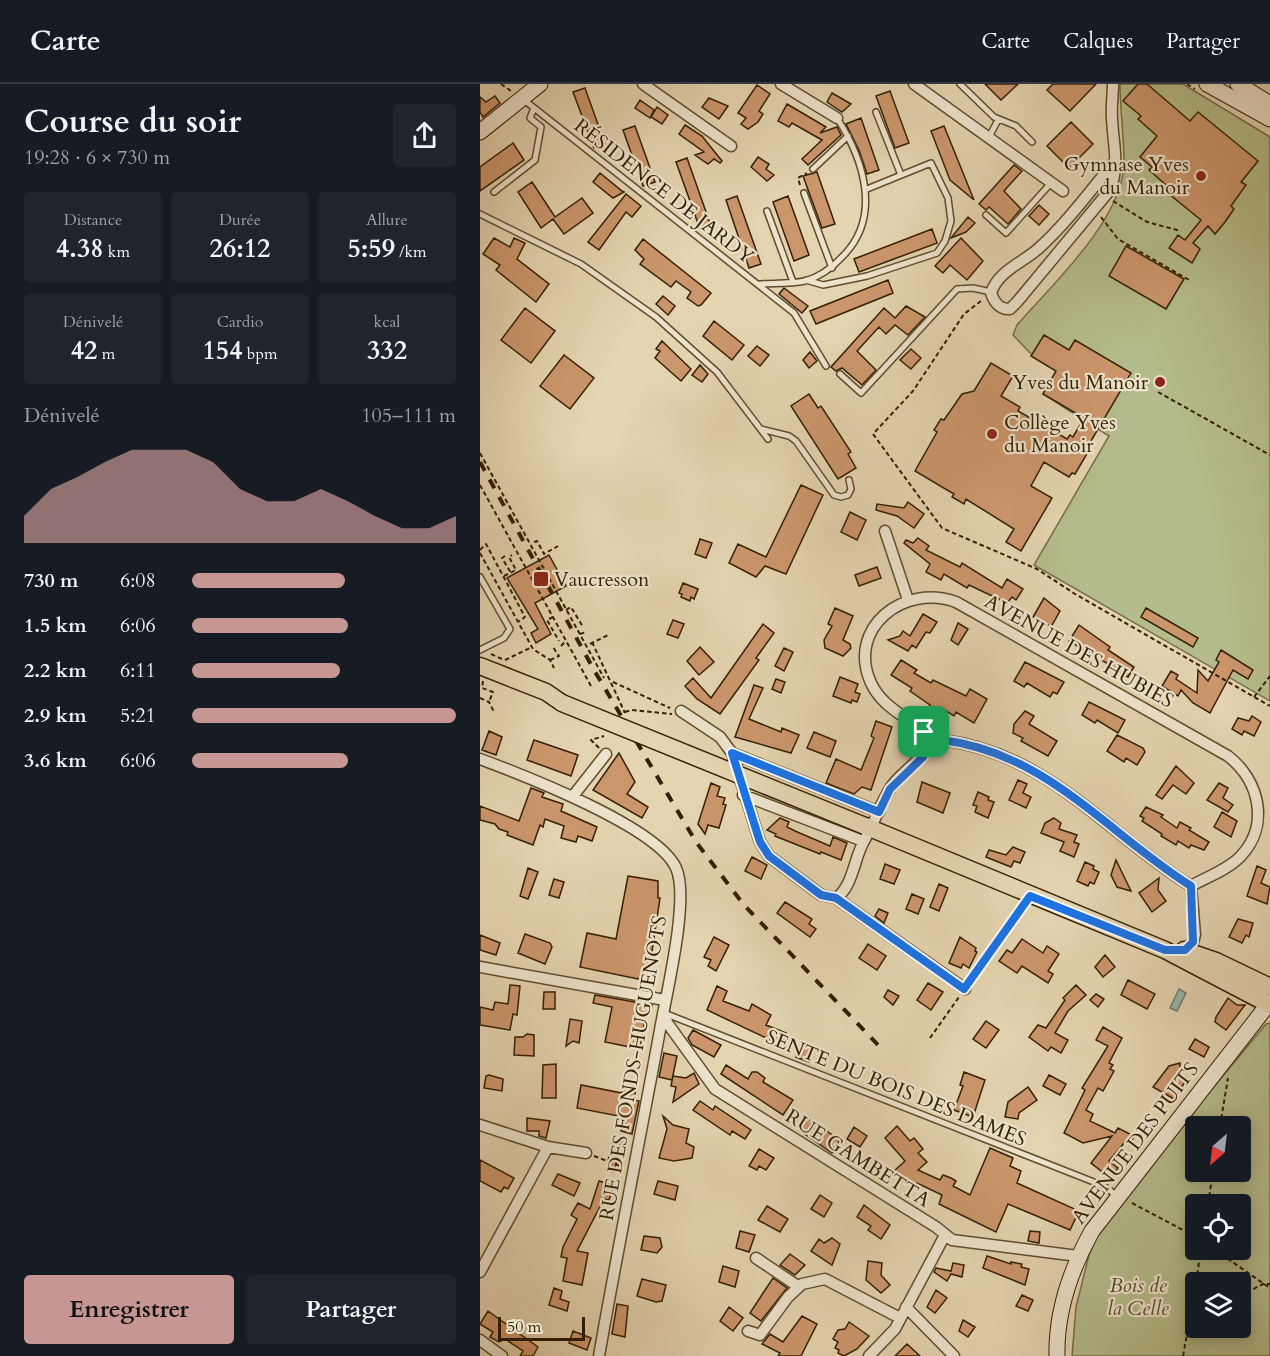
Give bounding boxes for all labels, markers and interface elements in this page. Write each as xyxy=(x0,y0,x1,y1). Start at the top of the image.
text: Carte xyxy=(30,22,101,60)
text: Carte xyxy=(981,27,1030,56)
text: Calques xyxy=(1063,27,1133,56)
text: Partager xyxy=(1166,27,1240,56)
text: Course du soir xyxy=(24,99,241,144)
button: share xyxy=(393,104,456,167)
street label: RÉSIDENCE DE JARDY xyxy=(568,112,760,270)
text: 19:28 · 6 × 730 m xyxy=(24,144,170,171)
place label: Gymnase Yves du Manoir xyxy=(1064,151,1190,201)
marker: Gymnase Yves du Manoir xyxy=(1194,169,1208,183)
text: Distance xyxy=(64,209,122,231)
text: Durée xyxy=(219,209,261,231)
text: Allure xyxy=(366,209,408,231)
text: 4.38 xyxy=(56,231,104,266)
text: 26:12 xyxy=(210,231,270,266)
text: 5:59 xyxy=(347,231,395,266)
text: km xyxy=(104,241,130,263)
text: /km xyxy=(395,241,427,263)
text: Dénivelé xyxy=(63,311,123,333)
text: Cardio xyxy=(217,311,263,333)
text: kcal xyxy=(374,311,400,333)
text: 42 xyxy=(71,333,97,368)
text: 154 xyxy=(203,333,243,368)
text: 332 xyxy=(367,333,407,368)
text: m xyxy=(97,343,115,365)
text: bpm xyxy=(243,343,277,365)
place label: Yves du Manoir xyxy=(1012,369,1149,396)
marker: Yves du Manoir xyxy=(1153,375,1167,389)
text: Dénivelé xyxy=(24,402,100,429)
text: 105–111 m xyxy=(361,402,456,429)
place label: Collège Yves du Manoir xyxy=(1004,409,1116,459)
marker: Collège Yves du Manoir xyxy=(985,427,999,441)
place label: Vaucresson xyxy=(554,566,650,593)
text: 730 m xyxy=(24,567,79,594)
text: 6:08 xyxy=(120,567,156,594)
marker: Vaucresson xyxy=(532,570,550,588)
street label: AVENUE DES HUBIES xyxy=(980,588,1178,714)
text: 1.5 km xyxy=(24,612,87,639)
text: 6:06 xyxy=(120,612,156,639)
text: 2.2 km xyxy=(24,657,87,684)
text: 6:11 xyxy=(120,657,156,684)
text: 2.9 km xyxy=(24,702,87,729)
text: 5:21 xyxy=(120,702,156,729)
pin xyxy=(898,706,949,757)
icon: arrive xyxy=(907,715,940,748)
text: 3.6 km xyxy=(24,747,87,774)
text: 6:06 xyxy=(120,747,156,774)
street label: RUE DES FONDS-HUGUENOTS xyxy=(593,913,673,1223)
street label: SENTE DU BOIS DES DAMES xyxy=(762,1023,1030,1153)
street label: AVENUE DES PUITS xyxy=(1065,1057,1205,1229)
street label: RUE GAMBETTA xyxy=(780,1102,936,1214)
north arrow xyxy=(1185,1116,1251,1182)
map controls xyxy=(1185,1116,1251,1338)
button: locate xyxy=(1185,1194,1251,1260)
park label: Bois de la Celle xyxy=(1107,1272,1169,1322)
button: layers xyxy=(1185,1272,1251,1338)
button: Enregistrer xyxy=(24,1275,234,1344)
button: Partager xyxy=(246,1275,456,1344)
scale bar xyxy=(498,1314,585,1342)
text: 50 m xyxy=(507,1316,541,1338)

